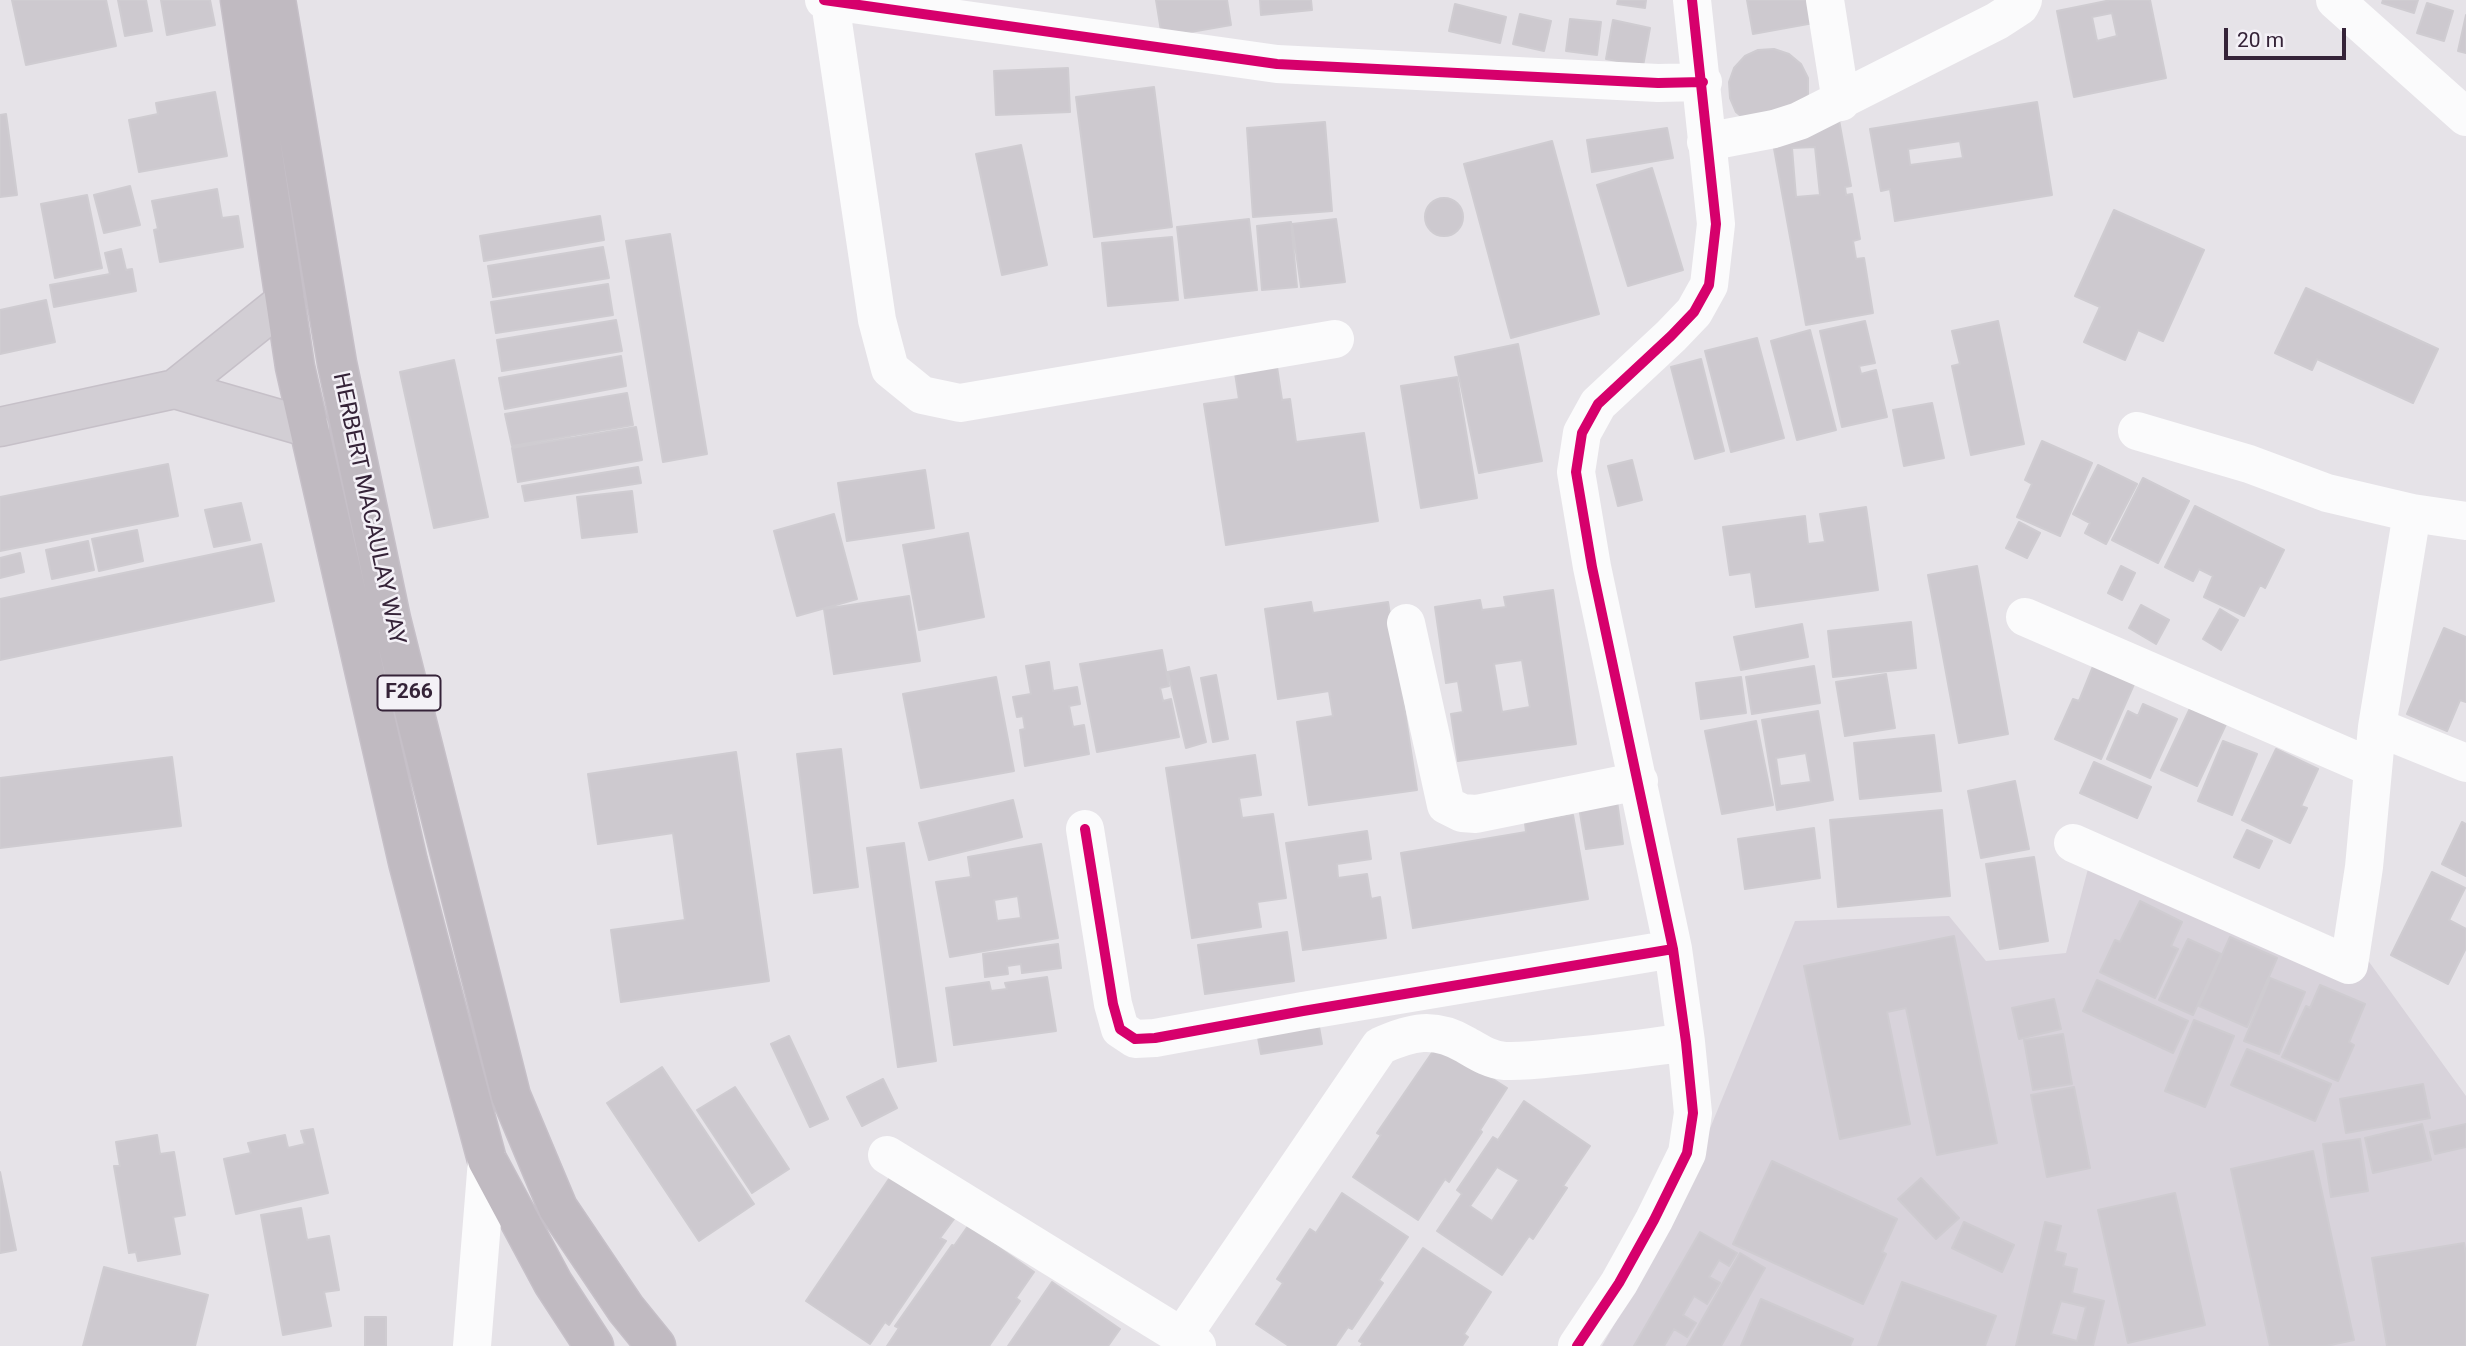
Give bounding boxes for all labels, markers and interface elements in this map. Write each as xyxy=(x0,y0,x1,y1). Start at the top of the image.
scale bar xyxy=(2228,14,2350,58)
text: 20 m xyxy=(2237,28,2284,52)
street label: HERBERT MACAULAY WAY xyxy=(326,370,410,648)
road number: F266 xyxy=(378,676,440,710)

